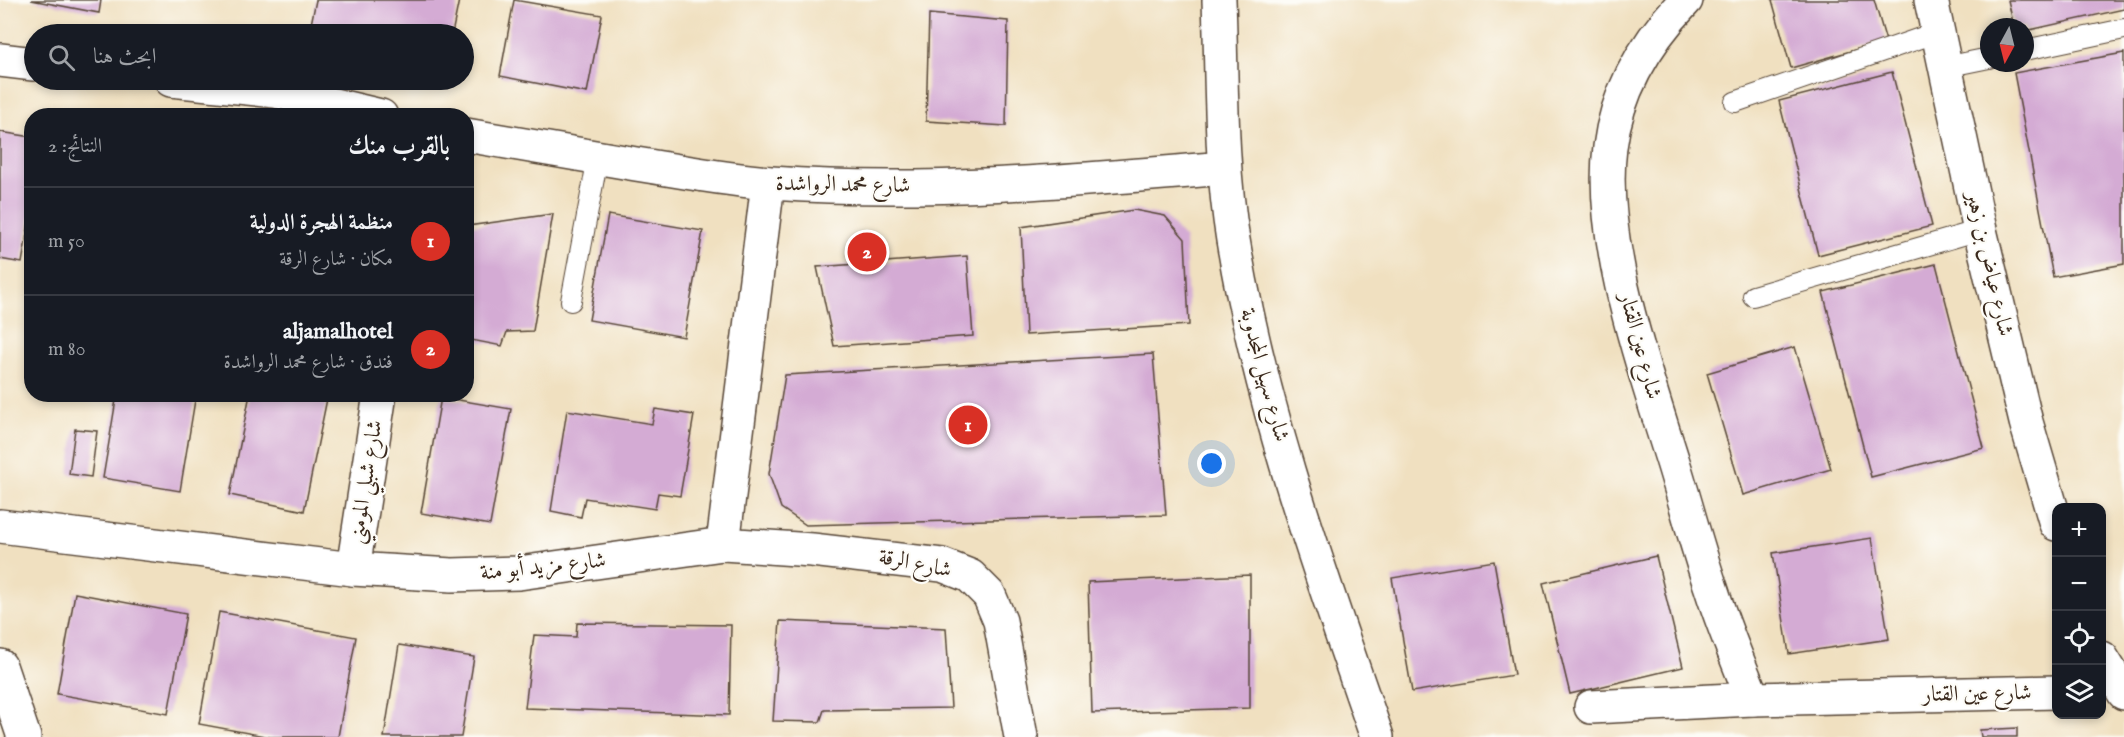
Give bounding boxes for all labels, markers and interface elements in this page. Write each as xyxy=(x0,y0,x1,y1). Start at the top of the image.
north arrow xyxy=(1980,18,2034,72)
search box xyxy=(24,24,474,90)
icon: search xyxy=(45,41,78,74)
text: ابحث هنا xyxy=(93,43,156,71)
text: بالقرب منك xyxy=(348,130,450,163)
text: النتائج: 2 xyxy=(48,134,102,159)
street label: شارع محمد الرواشدة xyxy=(775,170,911,203)
street label: شارع عياض بن زهير xyxy=(1955,187,2019,340)
text: منظمة الهجرة الدولية xyxy=(250,209,393,237)
text: 50 m xyxy=(48,229,85,254)
text: 1 xyxy=(427,229,434,254)
pin: 2 xyxy=(848,230,886,274)
text: مكان · شارع الرقة xyxy=(279,247,393,272)
street label: شارع عين القتار xyxy=(1609,288,1668,403)
street label: شارع سهيل المجدوبة xyxy=(1230,305,1295,446)
text: aljamalhotel xyxy=(283,318,393,346)
text: 80 m xyxy=(48,337,86,362)
text: 2 xyxy=(426,337,435,362)
text: فندق · شارع محمد الرواشدة xyxy=(223,350,393,375)
pin: 1 xyxy=(948,402,988,448)
street label: شارع شبلي المومني xyxy=(342,418,396,547)
your location xyxy=(1197,449,1226,478)
map controls xyxy=(2052,503,2106,719)
button: + xyxy=(2052,503,2106,557)
street label: شارع الرقة xyxy=(876,543,954,588)
street label: شارع مزيد أبو منة xyxy=(479,544,607,590)
button: − xyxy=(2052,557,2106,611)
button: locate xyxy=(2052,611,2106,665)
button: layers xyxy=(2052,665,2106,719)
street label: شارع عين القتار xyxy=(1920,679,2032,712)

